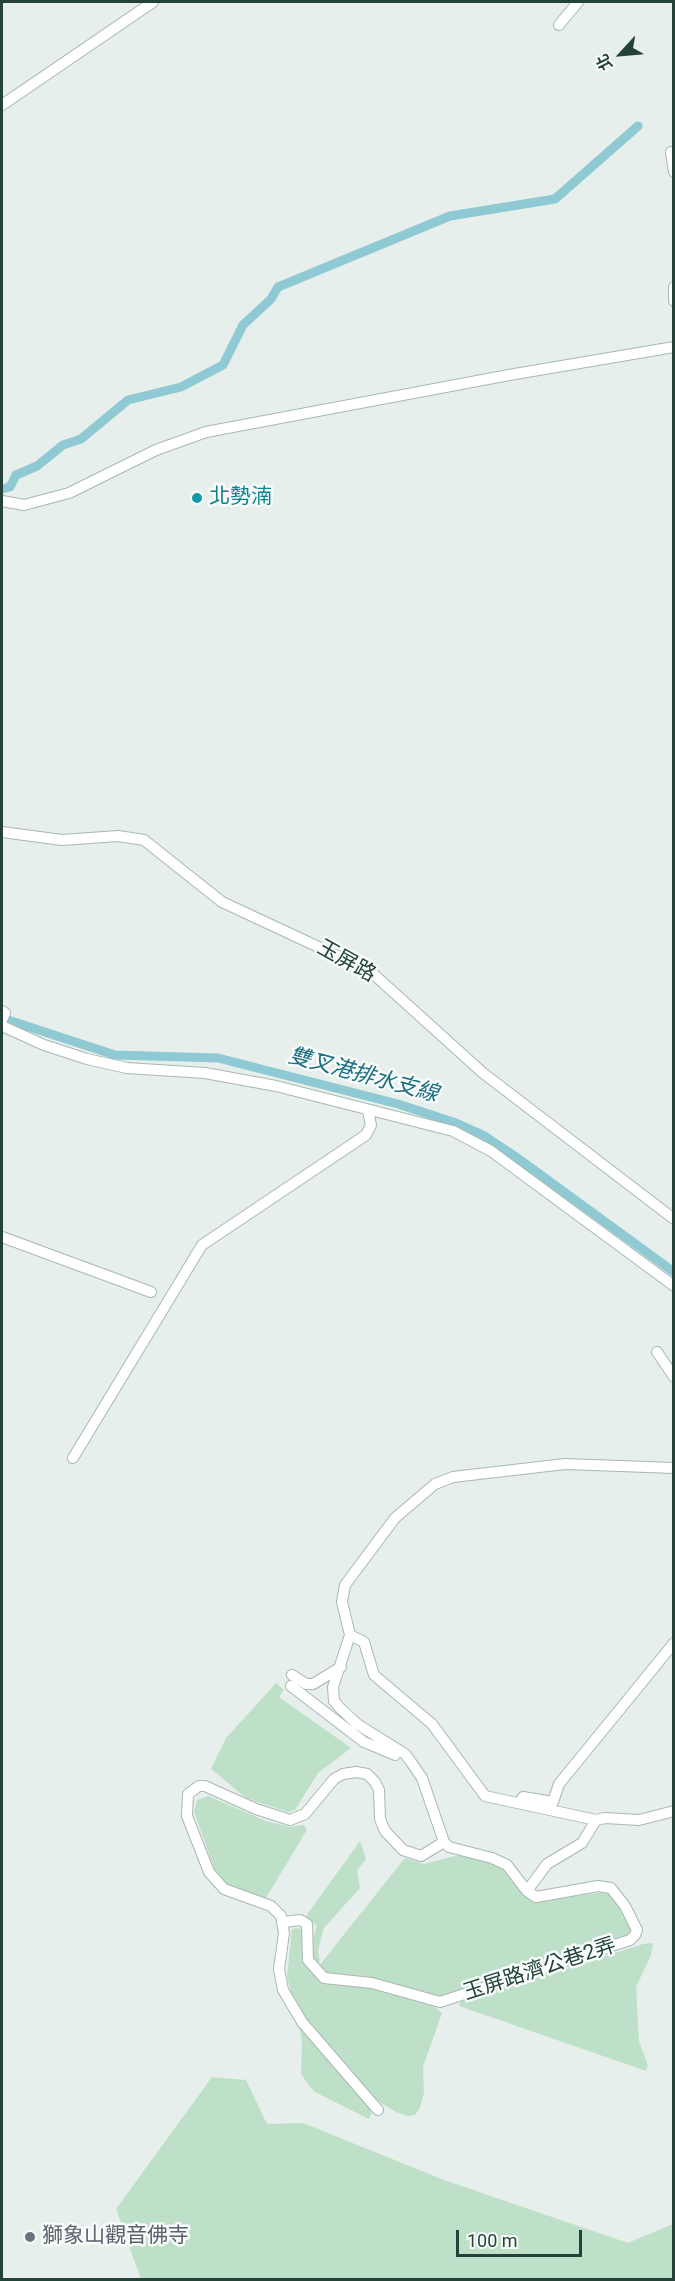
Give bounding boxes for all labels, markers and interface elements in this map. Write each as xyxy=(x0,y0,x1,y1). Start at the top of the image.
north arrow xyxy=(591,24,651,84)
text: 北 xyxy=(592,51,616,73)
place label: 北勢湳 xyxy=(209,485,272,511)
marker: 北勢湳 xyxy=(190,491,204,505)
street label: 玉屏路 xyxy=(312,936,380,988)
water label: 雙叉港排水支線 xyxy=(285,1043,441,1109)
street label: 玉屏路濟公巷2弄 xyxy=(461,1933,619,2007)
scale bar xyxy=(459,2218,585,2256)
place label: 獅象山觀音佛寺 xyxy=(42,2224,189,2250)
marker: 獅象山觀音佛寺 xyxy=(23,2230,37,2244)
text: 100 m xyxy=(467,2230,518,2251)

